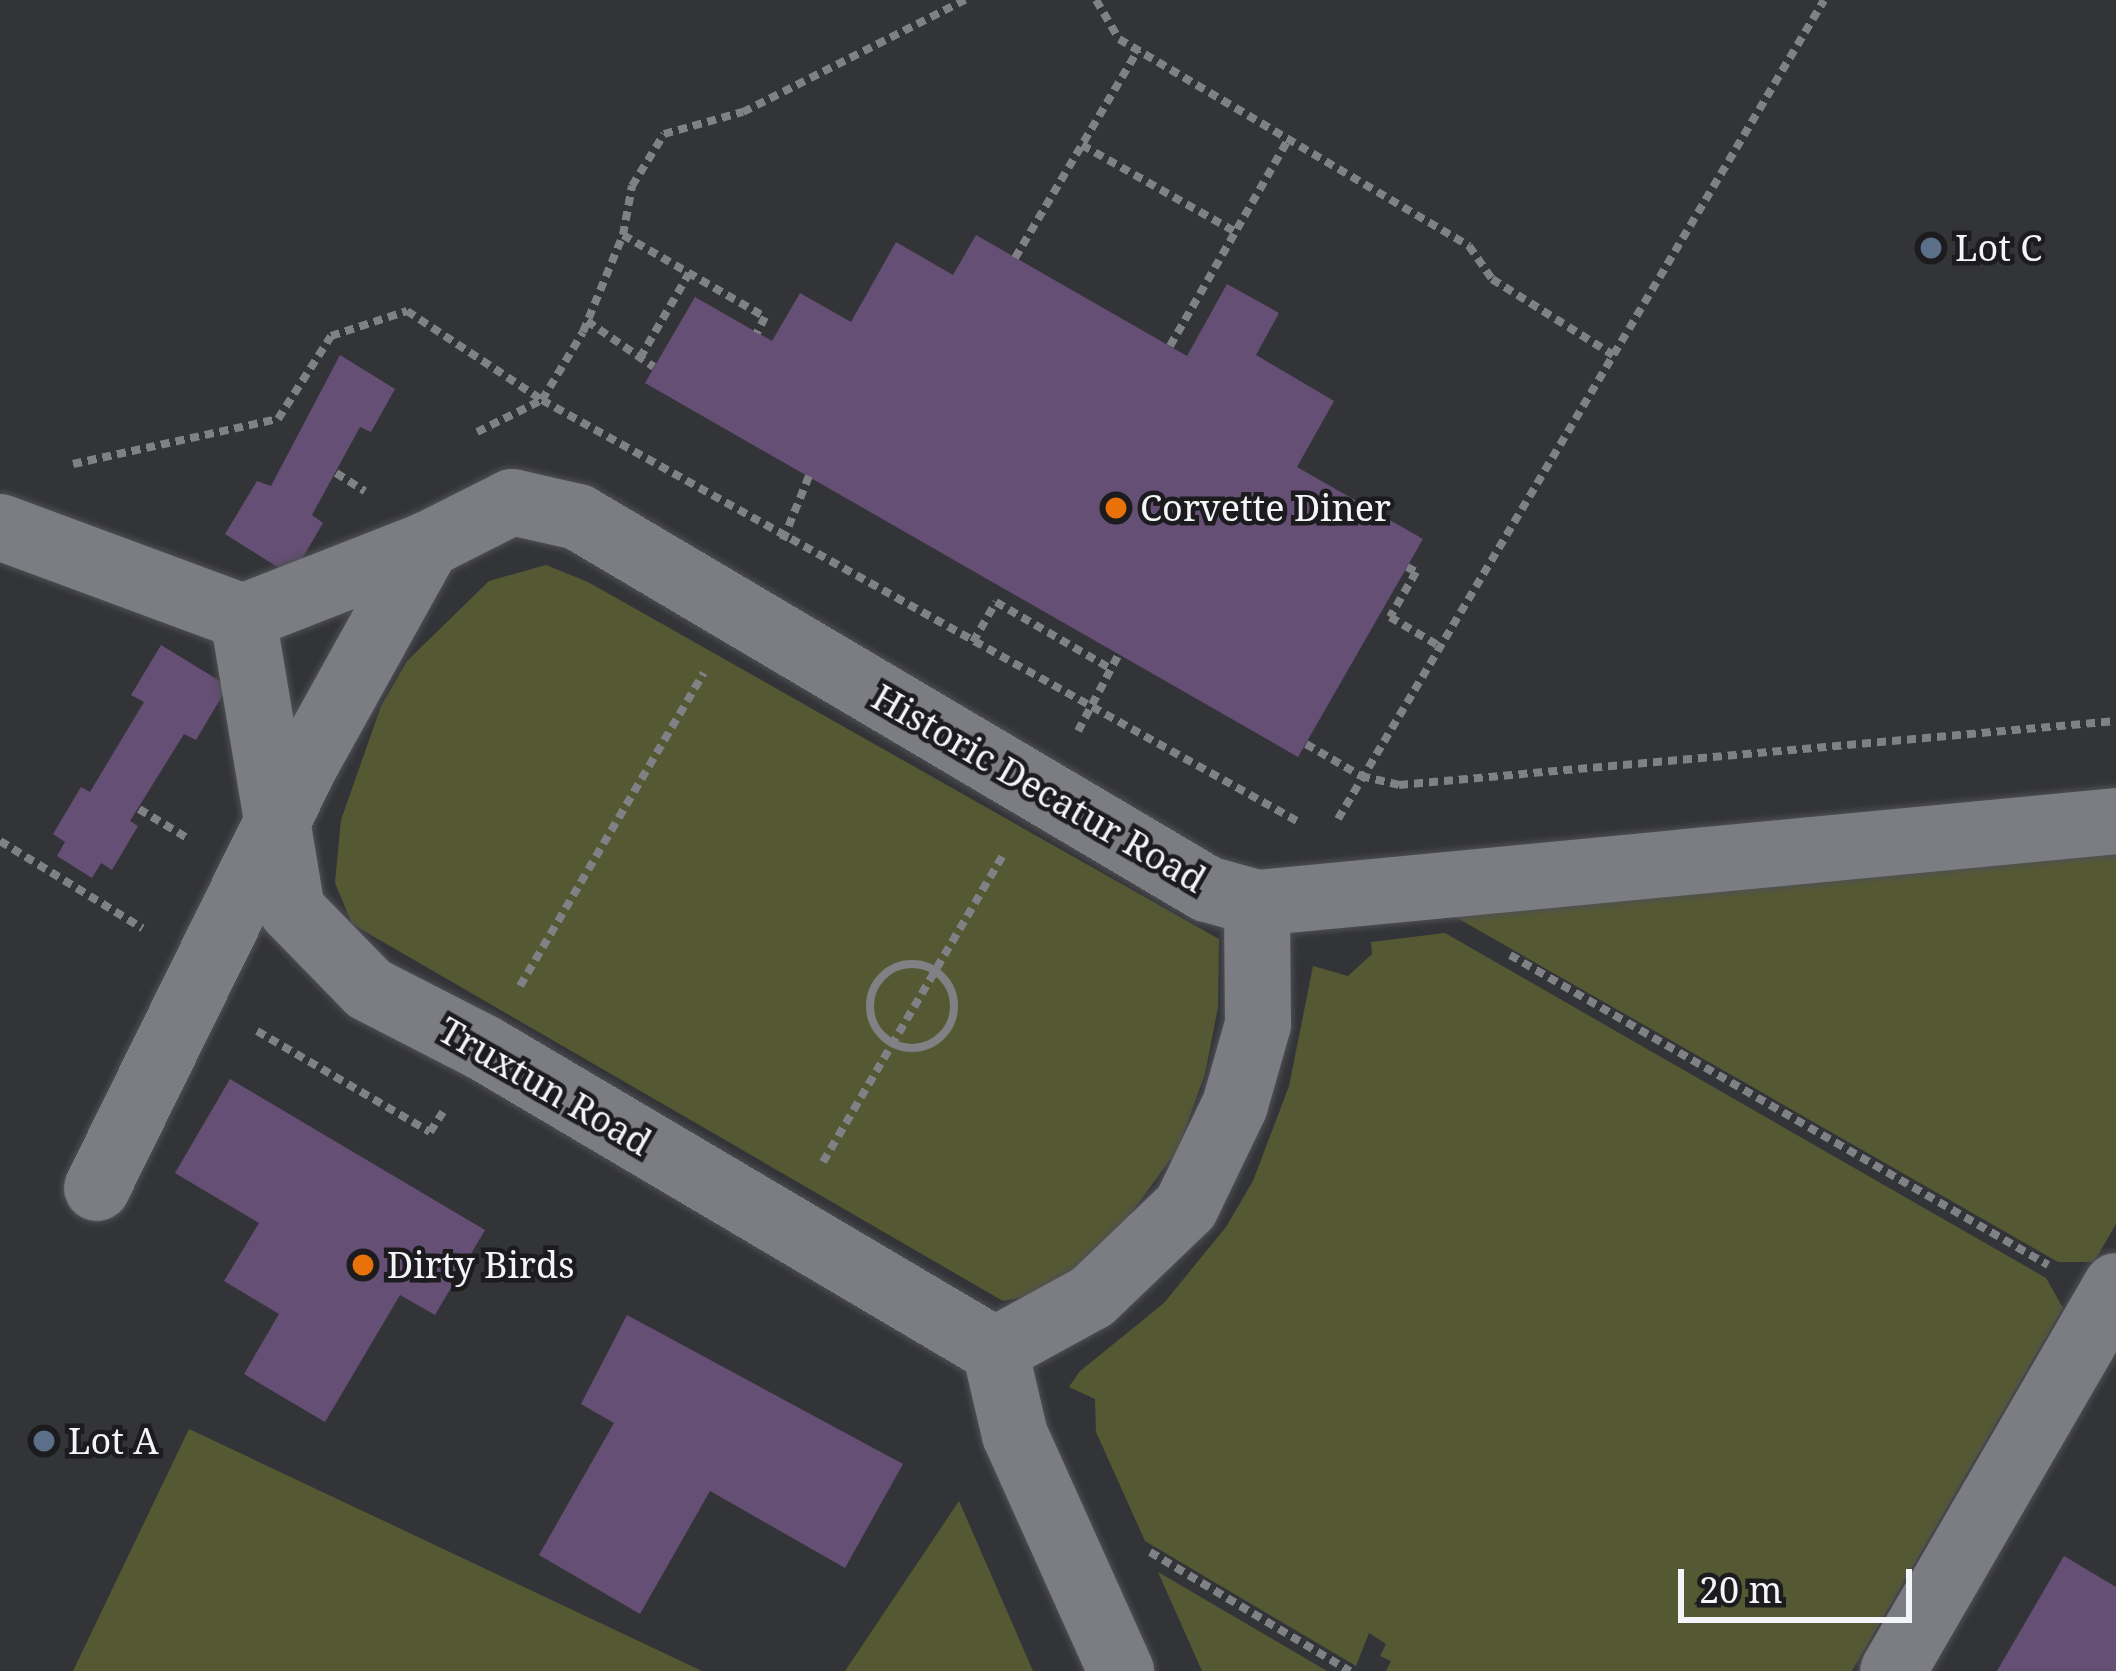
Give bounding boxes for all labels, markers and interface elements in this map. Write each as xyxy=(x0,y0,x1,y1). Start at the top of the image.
place label: Lot C xyxy=(1955,226,2042,270)
marker: Lot C xyxy=(1918,235,1944,261)
place label: Corvette Diner xyxy=(1140,486,1391,530)
marker: Corvette Diner xyxy=(1103,495,1129,521)
street label: Historic Decatur Road xyxy=(865,675,1213,901)
street label: Truxtun Road xyxy=(431,1008,659,1164)
place label: Dirty Birds xyxy=(387,1243,574,1287)
marker: Dirty Birds xyxy=(350,1252,376,1278)
place label: Lot A xyxy=(68,1419,159,1463)
marker: Lot A xyxy=(31,1428,57,1454)
scale bar xyxy=(1684,1545,1918,1619)
text: 20 m xyxy=(1699,1565,1783,1614)

